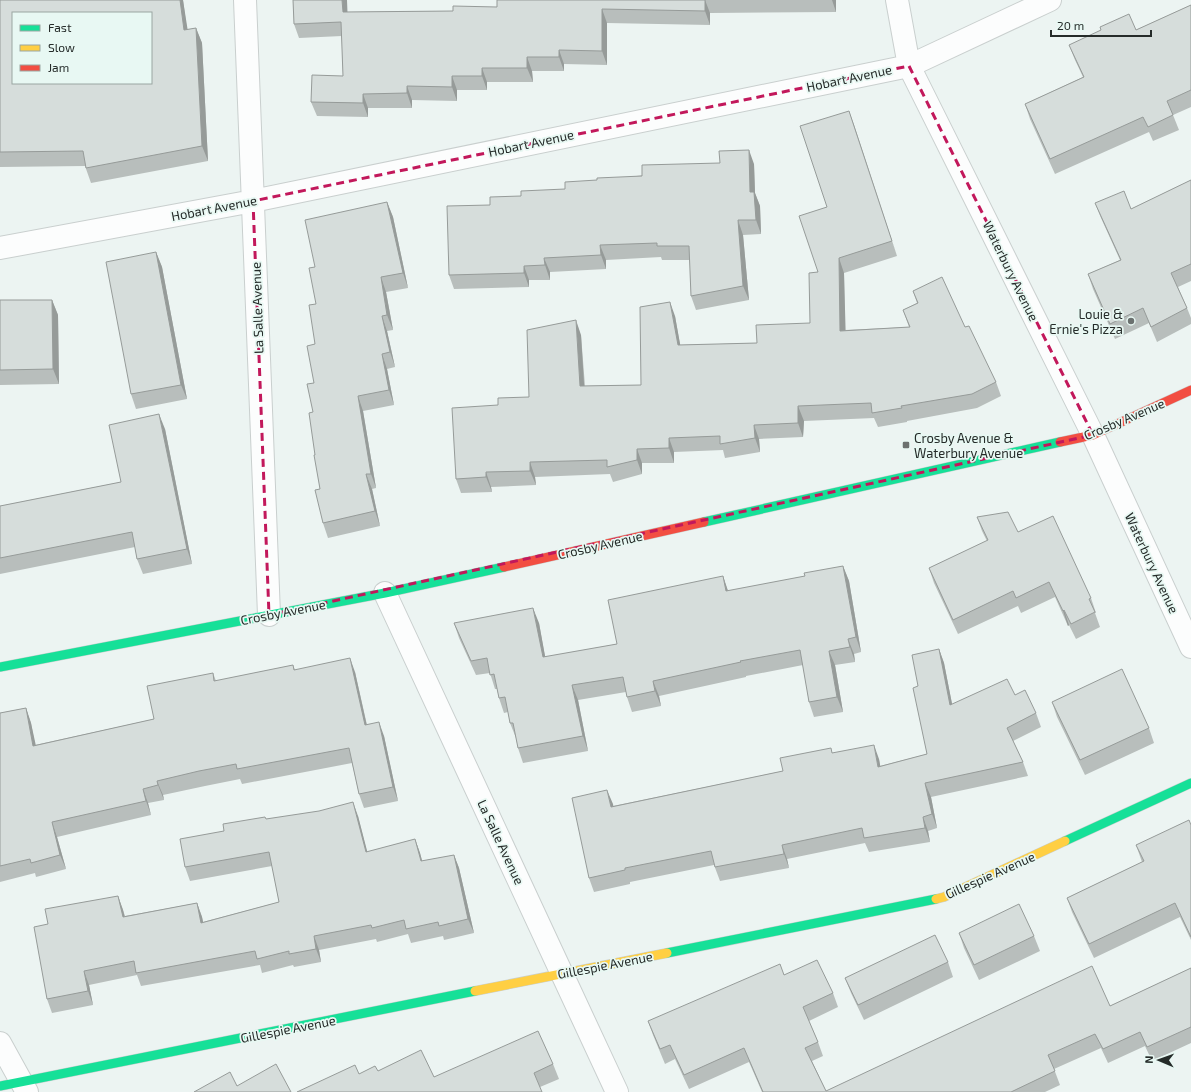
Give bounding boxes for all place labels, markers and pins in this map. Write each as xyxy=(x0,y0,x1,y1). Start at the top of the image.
place label: Louie & Ernie's Pizza xyxy=(1049,306,1123,337)
marker: Louie & Ernie's Pizza xyxy=(1126,316,1136,326)
place label: Crosby Avenue & Waterbury Avenue xyxy=(914,430,1023,461)
marker: Crosby Avenue & Waterbury Avenue xyxy=(901,440,911,450)

